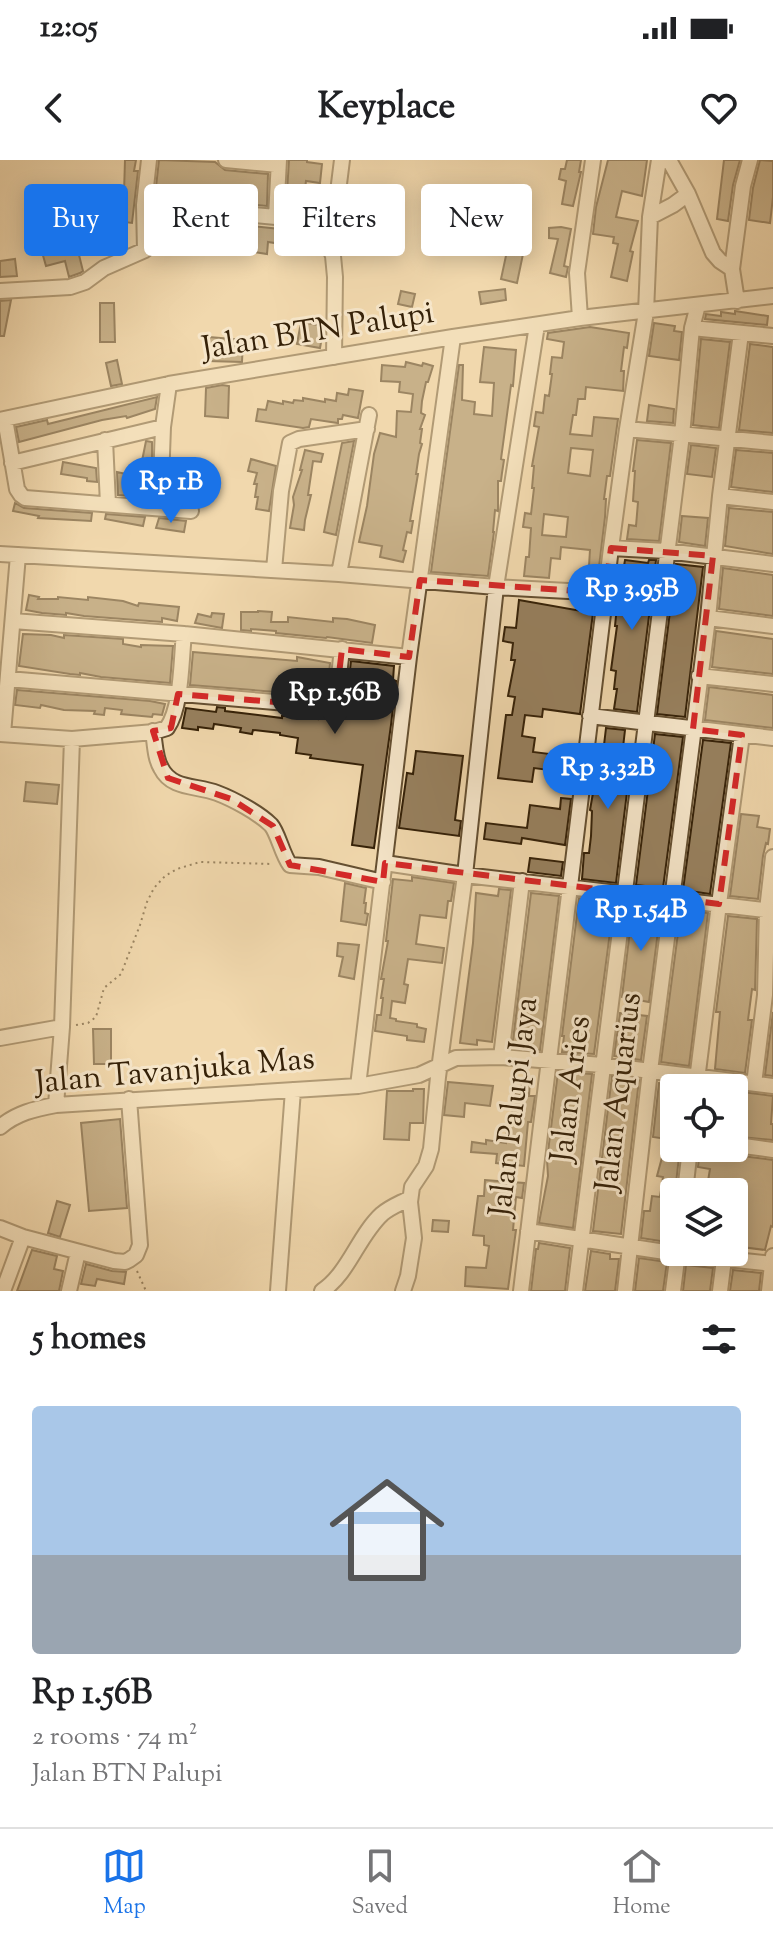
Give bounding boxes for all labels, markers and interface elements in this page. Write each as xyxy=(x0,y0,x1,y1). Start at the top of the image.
text: 12:05 xyxy=(40,7,98,50)
text: Keyplace xyxy=(318,82,455,134)
icon: back xyxy=(32,86,76,130)
icon: heart xyxy=(697,86,741,130)
chip: Buy xyxy=(24,184,128,256)
chip: Rent xyxy=(144,184,258,256)
chip: Filters xyxy=(274,184,405,256)
chip: New xyxy=(421,184,532,256)
street label: Jalan BTN Palupi xyxy=(197,291,437,373)
pin: Rp 1B xyxy=(115,457,227,525)
text: Rp 1B xyxy=(139,464,203,501)
pin: Rp 3.95B xyxy=(549,564,715,632)
text: Rp 3.95B xyxy=(585,571,679,608)
pin: Rp 1.56B xyxy=(252,668,418,736)
text: Rp 1.56B xyxy=(289,675,381,712)
pin: Rp 3.32B xyxy=(525,743,691,811)
text: Rp 3.32B xyxy=(561,750,655,787)
pin: Rp 1.54B xyxy=(558,885,724,953)
text: Rp 1.54B xyxy=(595,892,687,929)
street label: Jalan Aquarius xyxy=(585,990,655,1196)
street label: Jalan Palupi Jaya xyxy=(478,994,551,1221)
street label: Jalan Aries xyxy=(540,1013,604,1167)
street label: Jalan Tavanjuka Mas xyxy=(31,1037,317,1107)
map controls xyxy=(660,1074,748,1266)
button: locate xyxy=(660,1074,748,1162)
button: layers xyxy=(660,1178,748,1266)
text: 5 homes xyxy=(32,1315,146,1364)
icon: filters xyxy=(697,1317,741,1361)
icon: home xyxy=(315,1458,459,1602)
text: Rp 1.56B xyxy=(32,1670,152,1719)
text: 2 rooms · 74 m² xyxy=(32,1719,197,1756)
text: Jalan BTN Palupi xyxy=(32,1756,222,1793)
tab: Map xyxy=(102,1844,146,1924)
tab: Saved xyxy=(351,1844,408,1924)
tab: Home xyxy=(613,1844,671,1924)

